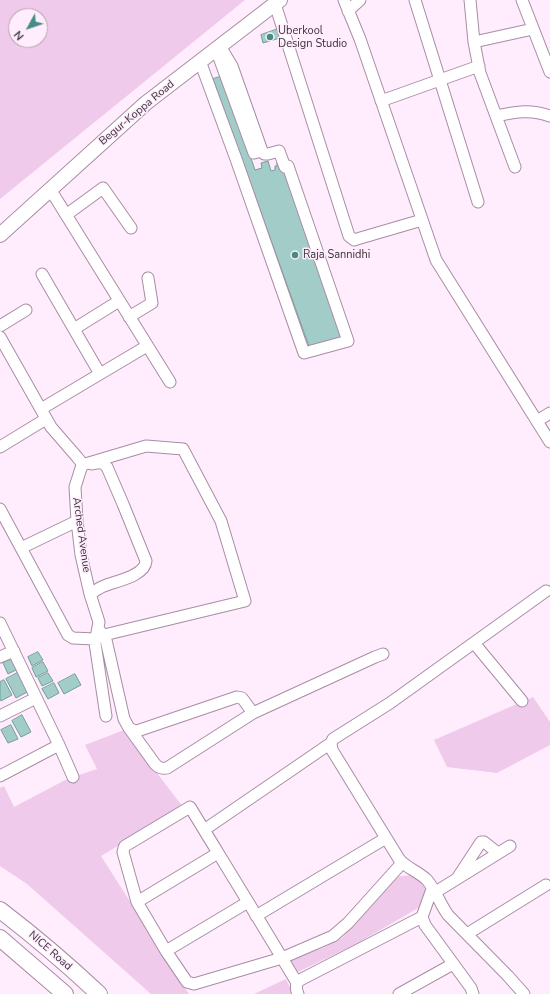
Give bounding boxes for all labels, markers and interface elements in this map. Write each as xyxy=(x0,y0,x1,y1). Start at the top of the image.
north arrow xyxy=(8,8,48,48)
place label: Uberkool Design Studio xyxy=(278,24,347,50)
text: N xyxy=(11,27,28,43)
marker: Uberkool Design Studio xyxy=(265,32,275,42)
street label: Begur-Koppa Road xyxy=(97,78,177,148)
place label: Raja Sannidhi xyxy=(303,248,370,262)
marker: Raja Sannidhi xyxy=(290,250,300,260)
street label: Arched Avenue xyxy=(69,497,93,573)
street label: NICE Road xyxy=(26,929,74,973)

